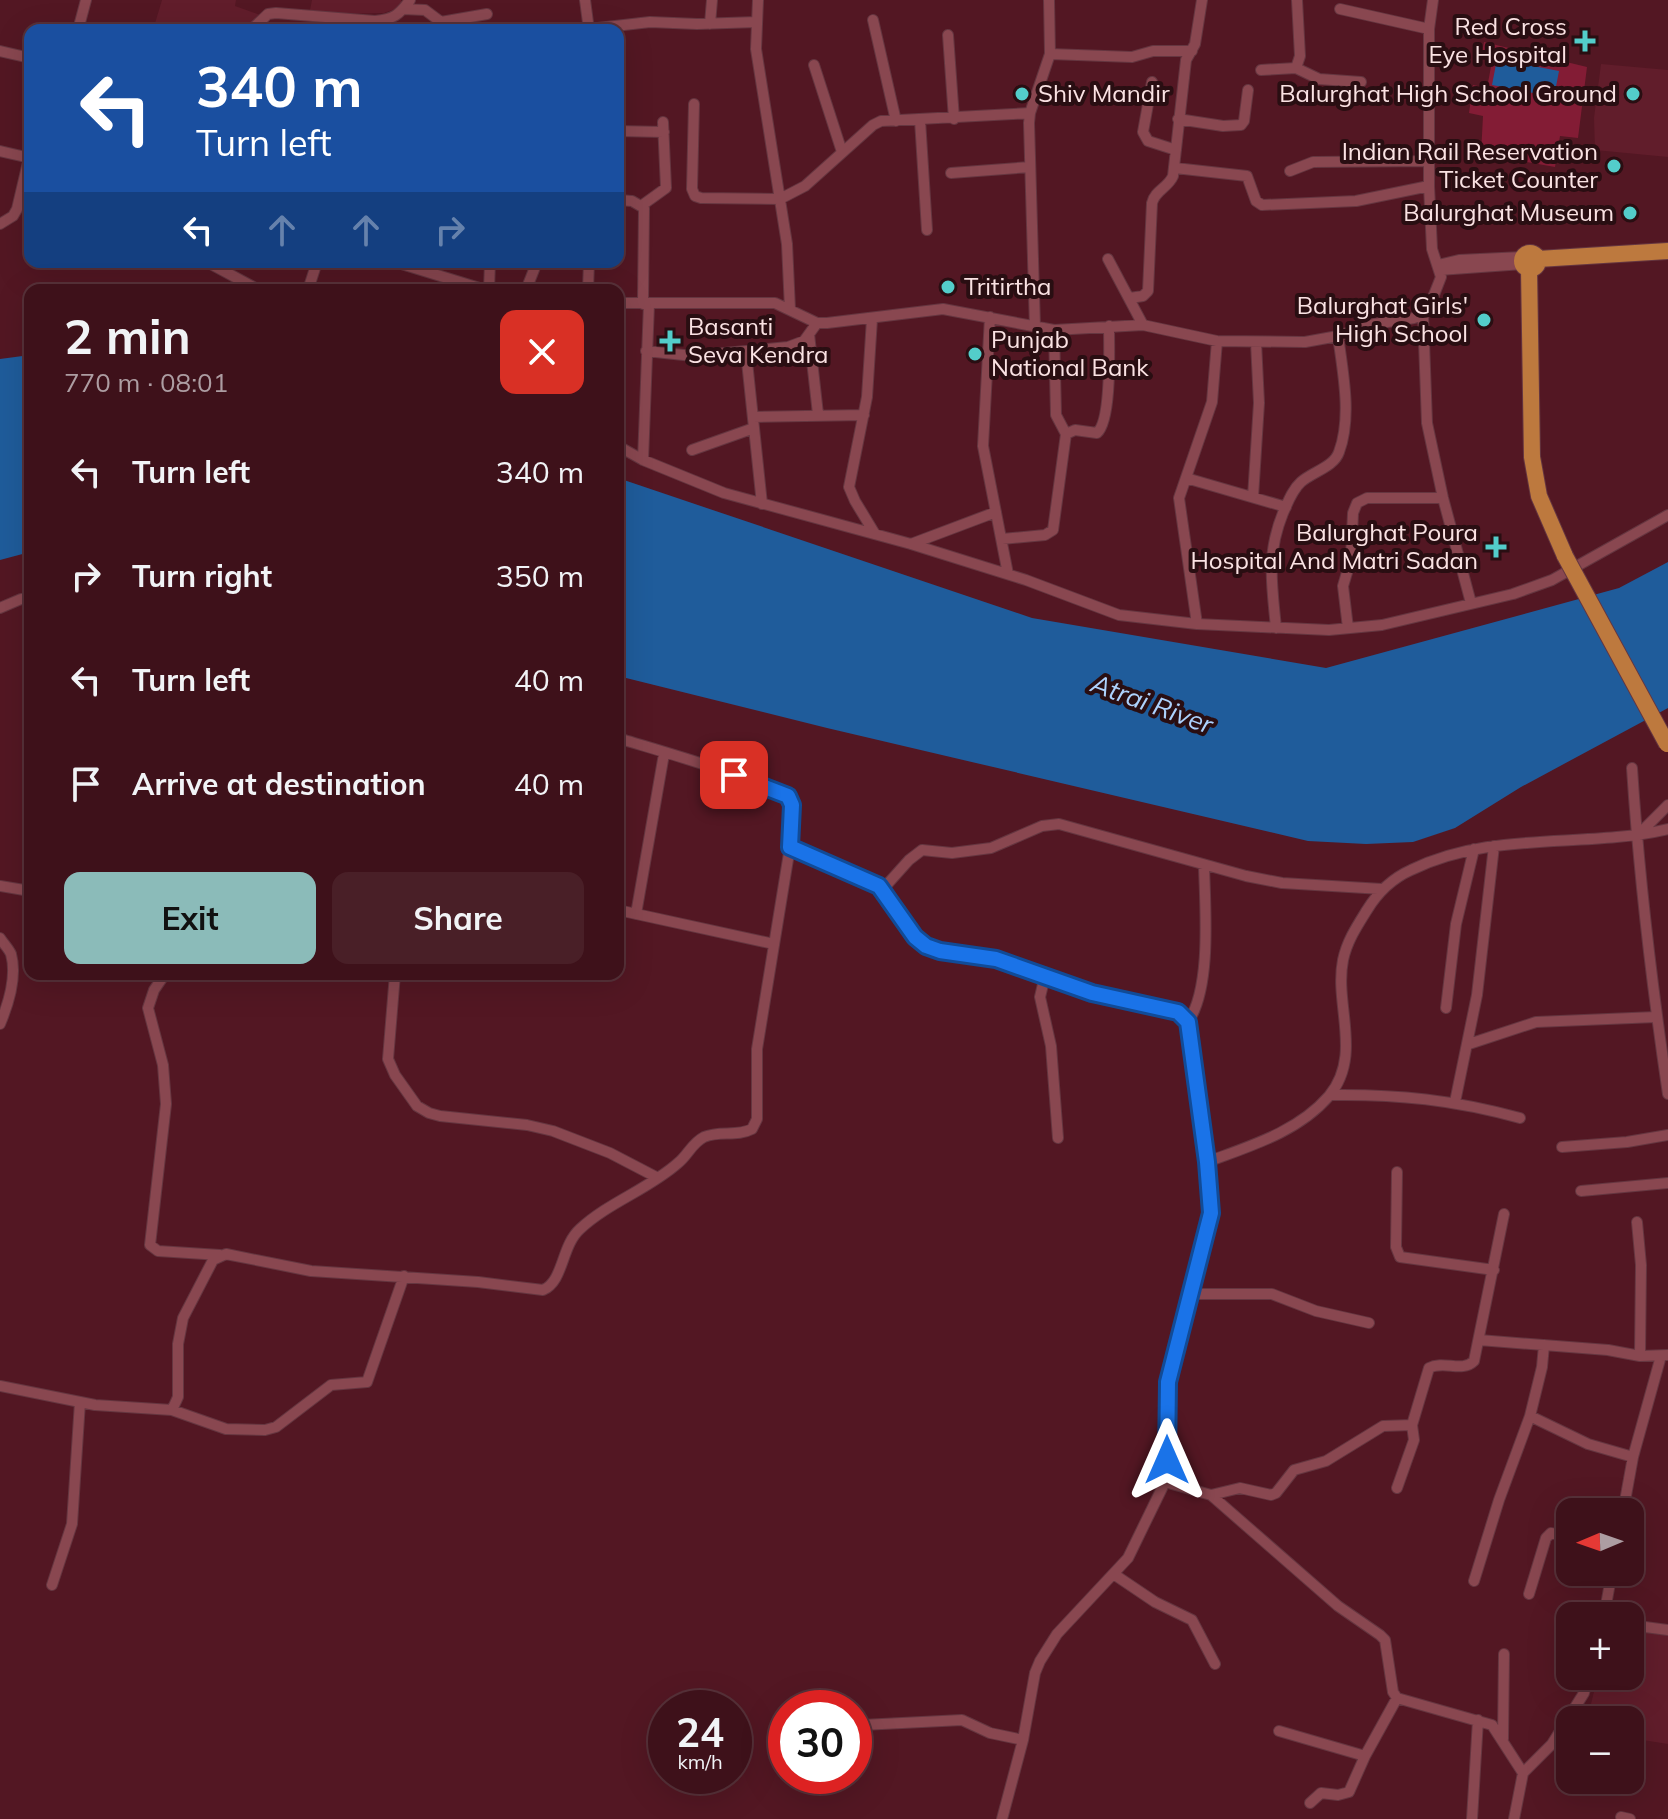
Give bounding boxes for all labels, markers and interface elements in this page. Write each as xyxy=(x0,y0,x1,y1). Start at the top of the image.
place label: Red Cross Eye Hospital xyxy=(1429,11,1567,69)
marker: Red Cross Eye Hospital xyxy=(1574,30,1596,52)
text: 340 m xyxy=(196,51,363,121)
icon: left xyxy=(64,56,168,160)
place label: Shiv Mandir xyxy=(1038,78,1170,108)
place label: Balurghat High School Ground xyxy=(1279,78,1617,108)
marker: Shiv Mandir xyxy=(1013,85,1031,103)
marker: Balurghat High School Ground xyxy=(1624,85,1642,103)
text: Turn left xyxy=(196,120,332,165)
place label: Indian Rail Reservation Ticket Counter xyxy=(1342,136,1598,194)
marker: Indian Rail Reservation Ticket Counter xyxy=(1605,157,1623,175)
place label: Balurghat Museum xyxy=(1403,197,1614,227)
marker: Balurghat Museum xyxy=(1621,204,1639,222)
icon: left xyxy=(176,208,220,252)
icon: ahead xyxy=(260,208,304,252)
icon: ahead xyxy=(344,208,388,252)
icon: right xyxy=(428,208,472,252)
place label: Tritirtha xyxy=(964,271,1051,301)
marker: Tritirtha xyxy=(939,278,957,296)
place label: Balurghat Girls' High School xyxy=(1297,290,1468,348)
text: 2 min xyxy=(64,306,191,366)
button: close xyxy=(500,310,584,394)
place label: Basanti Seva Kendra xyxy=(688,311,828,369)
marker: Balurghat Girls' High School xyxy=(1475,311,1493,329)
place label: Punjab National Bank xyxy=(991,324,1149,382)
marker: Basanti Seva Kendra xyxy=(659,330,681,352)
marker: Punjab National Bank xyxy=(966,345,984,363)
text: 770 m · 08:01 xyxy=(64,366,228,399)
icon: left xyxy=(64,450,108,494)
text: Turn left xyxy=(132,453,250,491)
text: 340 m xyxy=(496,453,584,491)
place label: Balurghat Poura Hospital And Matri Sadan xyxy=(1190,517,1478,575)
marker: Balurghat Poura Hospital And Matri Sadan xyxy=(1485,536,1507,558)
icon: right xyxy=(64,554,108,598)
text: Turn right xyxy=(132,557,272,595)
text: 350 m xyxy=(496,557,584,595)
icon: left xyxy=(64,658,108,702)
text: Turn left xyxy=(132,661,250,699)
text: 40 m xyxy=(514,661,584,699)
water label: Atrai River xyxy=(1086,666,1219,741)
pin xyxy=(700,741,768,809)
icon: arrive xyxy=(712,753,756,797)
icon: arrive xyxy=(64,762,108,806)
text: Arrive at destination xyxy=(132,765,426,803)
text: 40 m xyxy=(514,765,584,803)
button: Exit xyxy=(64,872,316,964)
button: Share xyxy=(332,872,584,964)
position arrow xyxy=(1125,1418,1209,1502)
north arrow xyxy=(1556,1498,1644,1586)
map controls xyxy=(1556,1498,1644,1794)
button: + xyxy=(1556,1602,1644,1690)
speed limit sign: 30 xyxy=(768,1690,872,1794)
button: − xyxy=(1556,1706,1644,1794)
text: 24 xyxy=(676,1707,724,1757)
text: km/h xyxy=(677,1749,723,1774)

